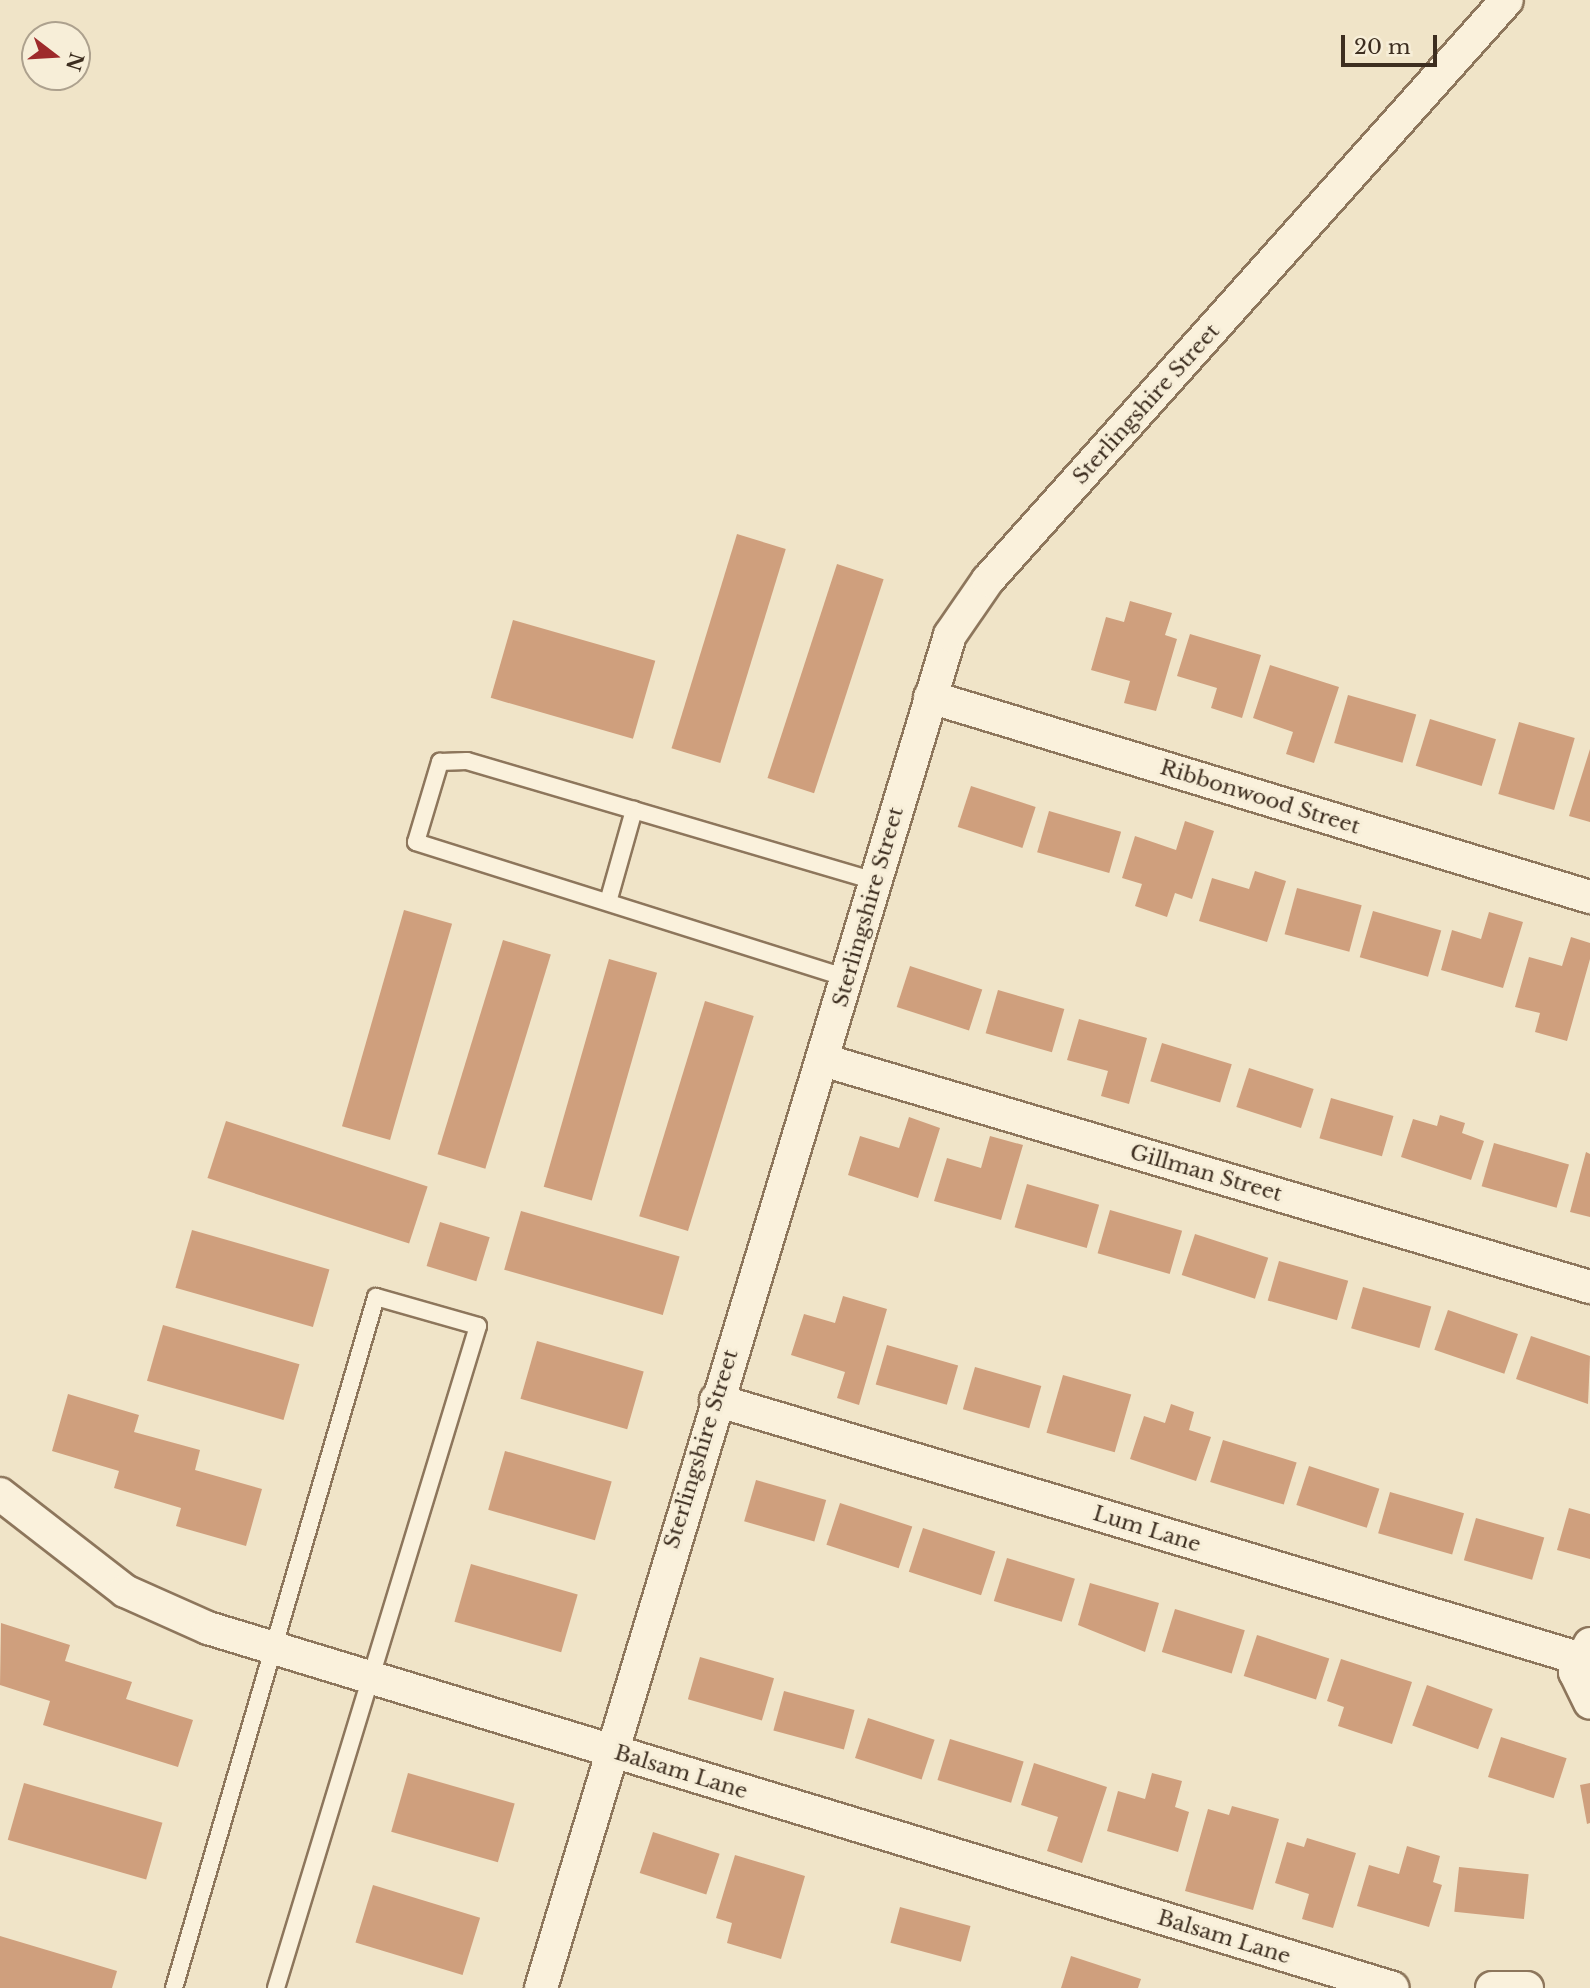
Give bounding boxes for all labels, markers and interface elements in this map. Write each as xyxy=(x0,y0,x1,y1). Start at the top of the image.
north arrow xyxy=(21,21,91,91)
scale bar xyxy=(1345,21,1441,65)
text: 20 m xyxy=(1354,34,1411,60)
text: N xyxy=(61,50,88,74)
street label: Sterlingshire Street xyxy=(1068,319,1224,489)
street label: Ribbonwood Street xyxy=(1157,755,1363,839)
street label: Sterlingshire Street xyxy=(827,804,909,1010)
street label: Gillman Street xyxy=(1127,1139,1285,1207)
street label: Sterlingshire Street xyxy=(659,1347,743,1551)
street label: Lum Lane xyxy=(1090,1501,1204,1557)
street label: Balsam Lane xyxy=(611,1740,751,1804)
street label: Balsam Lane xyxy=(1154,1905,1294,1969)

